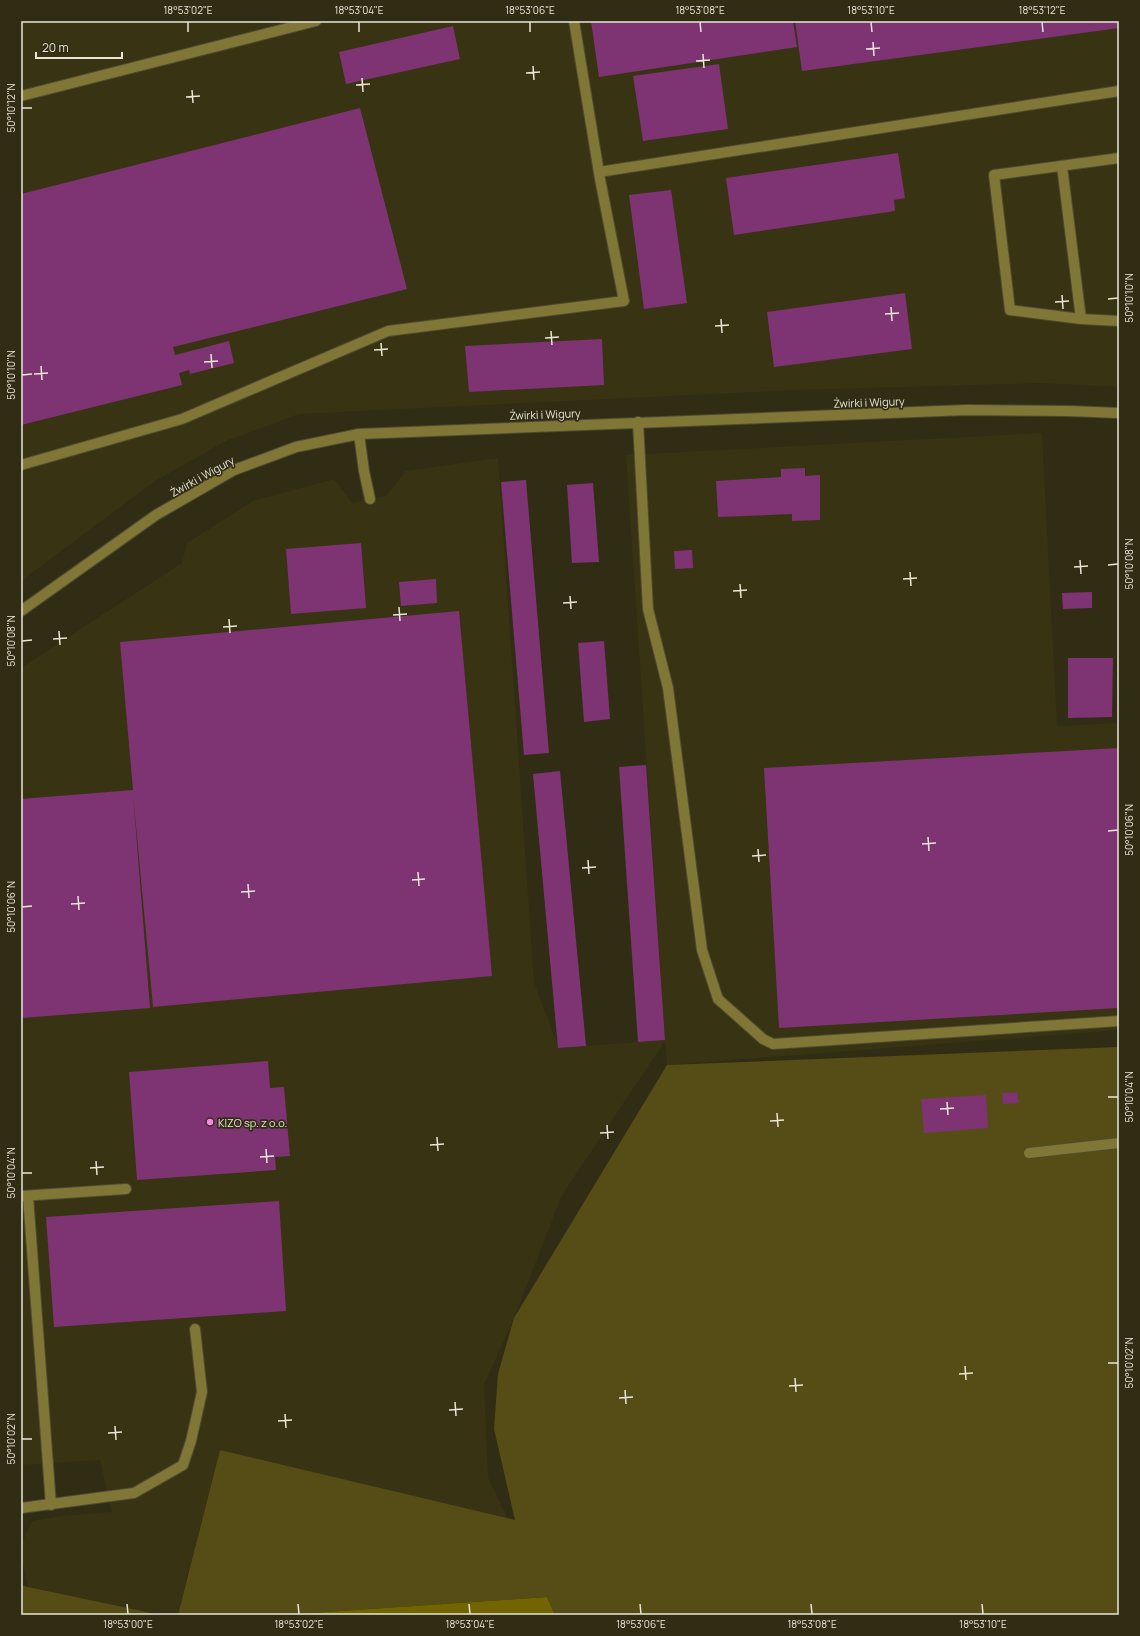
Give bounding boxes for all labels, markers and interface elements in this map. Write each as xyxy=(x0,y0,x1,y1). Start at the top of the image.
text: 18°53'02"E xyxy=(163,3,213,17)
text: 18°53'04"E xyxy=(335,3,384,17)
text: 18°53'06"E xyxy=(505,3,555,17)
text: 18°53'08"E xyxy=(675,3,725,17)
text: 18°53'10"E xyxy=(847,3,895,17)
text: 18°53'12"E xyxy=(1019,3,1066,17)
scale bar xyxy=(36,34,122,60)
text: 20 m xyxy=(42,39,69,56)
text: 50°10'12"N xyxy=(4,83,18,132)
text: 50°10'10"N xyxy=(1122,273,1136,323)
text: 50°10'10"N xyxy=(4,350,18,400)
street label: Żwirki i Wigury xyxy=(833,393,905,411)
street label: Żwirki i Wigury xyxy=(509,405,581,423)
street label: Żwirki i Wigury xyxy=(167,452,237,500)
text: 50°10'08"N xyxy=(1122,538,1136,590)
text: 50°10'08"N xyxy=(4,615,18,667)
text: 50°10'06"N xyxy=(1122,804,1136,856)
text: 50°10'06"N xyxy=(4,881,18,933)
text: 50°10'04"N xyxy=(1122,1071,1136,1122)
place label: KIZO sp. z o.o. xyxy=(218,1115,287,1130)
marker: KIZO sp. z o.o. xyxy=(205,1117,215,1127)
text: 50°10'04"N xyxy=(4,1147,18,1198)
text: 50°10'02"N xyxy=(1122,1337,1136,1389)
text: 50°10'02"N xyxy=(4,1413,18,1465)
text: 18°53'00"E xyxy=(103,1617,153,1631)
text: 18°53'02"E xyxy=(274,1617,324,1631)
text: 18°53'04"E xyxy=(446,1617,495,1631)
text: 18°53'06"E xyxy=(616,1617,666,1631)
text: 18°53'08"E xyxy=(787,1617,837,1631)
text: 18°53'10"E xyxy=(959,1617,1007,1631)

